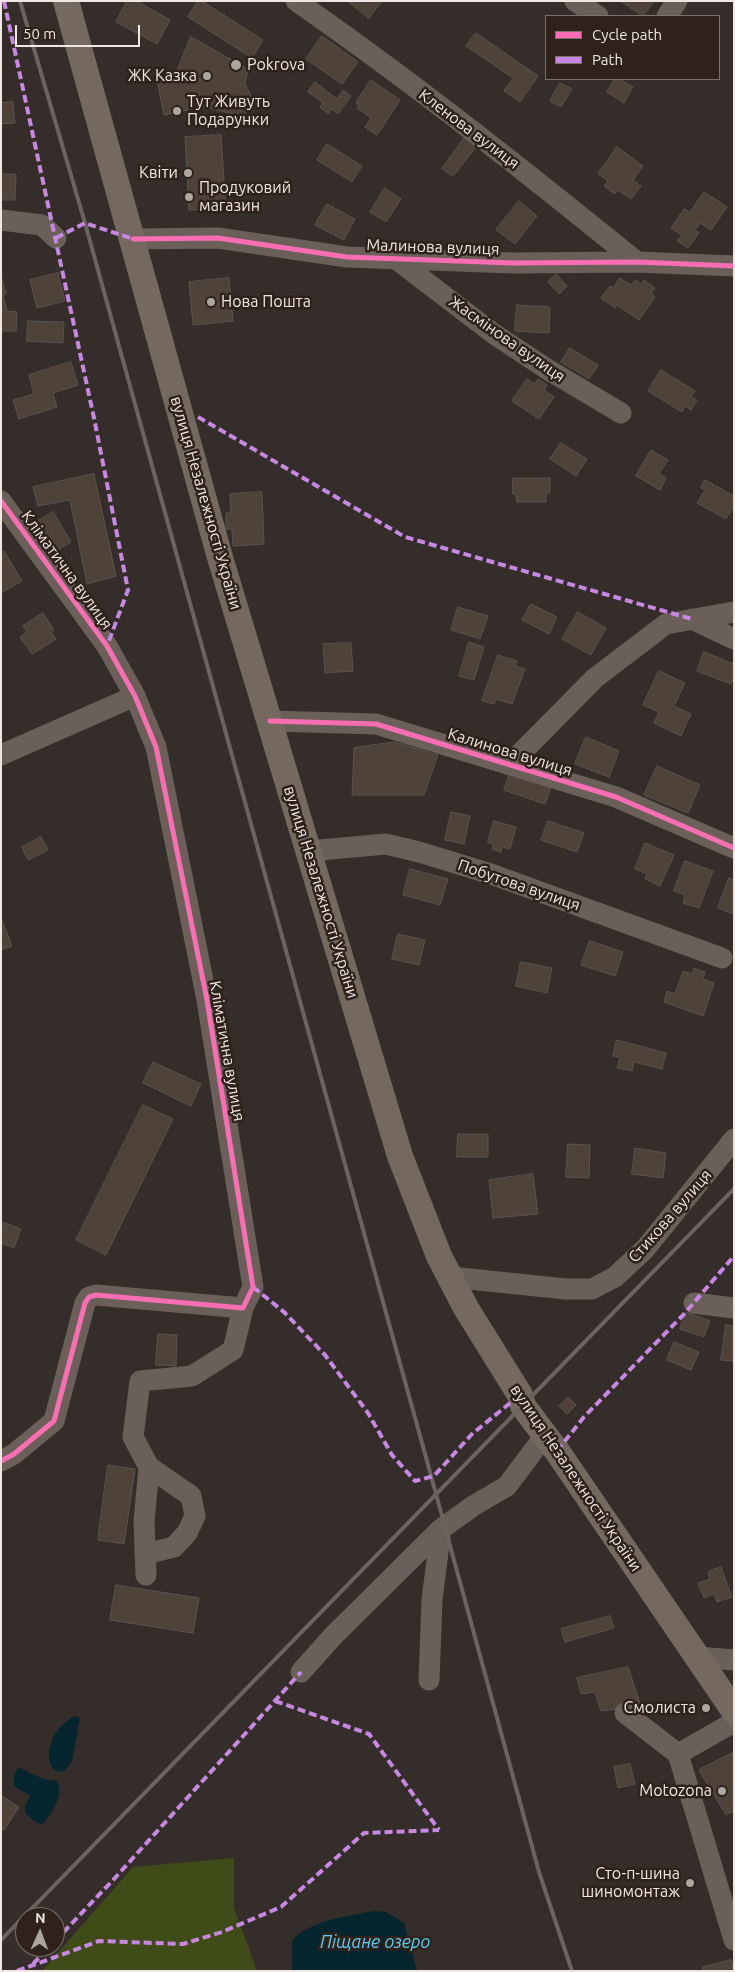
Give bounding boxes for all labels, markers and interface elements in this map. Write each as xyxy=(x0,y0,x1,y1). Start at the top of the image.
scale bar xyxy=(18,15,142,47)
legend xyxy=(545,15,720,80)
text: 50 m xyxy=(23,25,56,42)
text: Cycle path xyxy=(592,26,662,43)
text: Path xyxy=(592,51,623,68)
place label: Pokrova xyxy=(247,55,305,75)
marker: Pokrova xyxy=(229,58,243,72)
place label: ЖК Казка xyxy=(128,66,197,86)
marker: ЖК Казка xyxy=(201,70,213,82)
street label: Кленова вулиця xyxy=(415,85,523,173)
place label: Тут Живуть Подарунки xyxy=(187,92,270,130)
marker: Тут Живуть Подарунки xyxy=(171,105,183,117)
place label: Квіти xyxy=(139,163,178,183)
marker: Квіти xyxy=(182,167,194,179)
place label: Продуковий магазин xyxy=(199,178,291,216)
marker: Продуковий магазин xyxy=(183,191,195,203)
street label: Малинова вулиця xyxy=(366,235,500,259)
place label: Нова Пошта xyxy=(221,292,311,312)
street label: Жасмінова вулиця xyxy=(445,292,569,386)
marker: Нова Пошта xyxy=(205,296,217,308)
street label: вулиця Незалежності України xyxy=(166,394,246,612)
street label: Кліматична вулиця xyxy=(17,507,117,633)
street label: Калинова вулиця xyxy=(445,724,575,780)
street label: вулиця Незалежності України xyxy=(280,784,362,1000)
street label: Побутова вулиця xyxy=(455,855,583,915)
street label: Кліматична вулиця xyxy=(205,979,249,1123)
street label: Стикова вулиця xyxy=(624,1166,716,1266)
street label: вулиця Незалежності України xyxy=(506,1381,646,1575)
place label: Смолиста xyxy=(623,1698,696,1718)
marker: Смолиста xyxy=(700,1702,712,1714)
place label: Motozona xyxy=(639,1781,712,1801)
marker: Motozona xyxy=(716,1785,728,1797)
place label: Сто-п-шина шиномонтаж xyxy=(581,1864,680,1902)
marker: Сто-п-шина шиномонтаж xyxy=(684,1877,696,1889)
north arrow xyxy=(15,1907,65,1957)
text: N xyxy=(35,1910,46,1926)
water label: Піщане озеро xyxy=(320,1931,430,1953)

